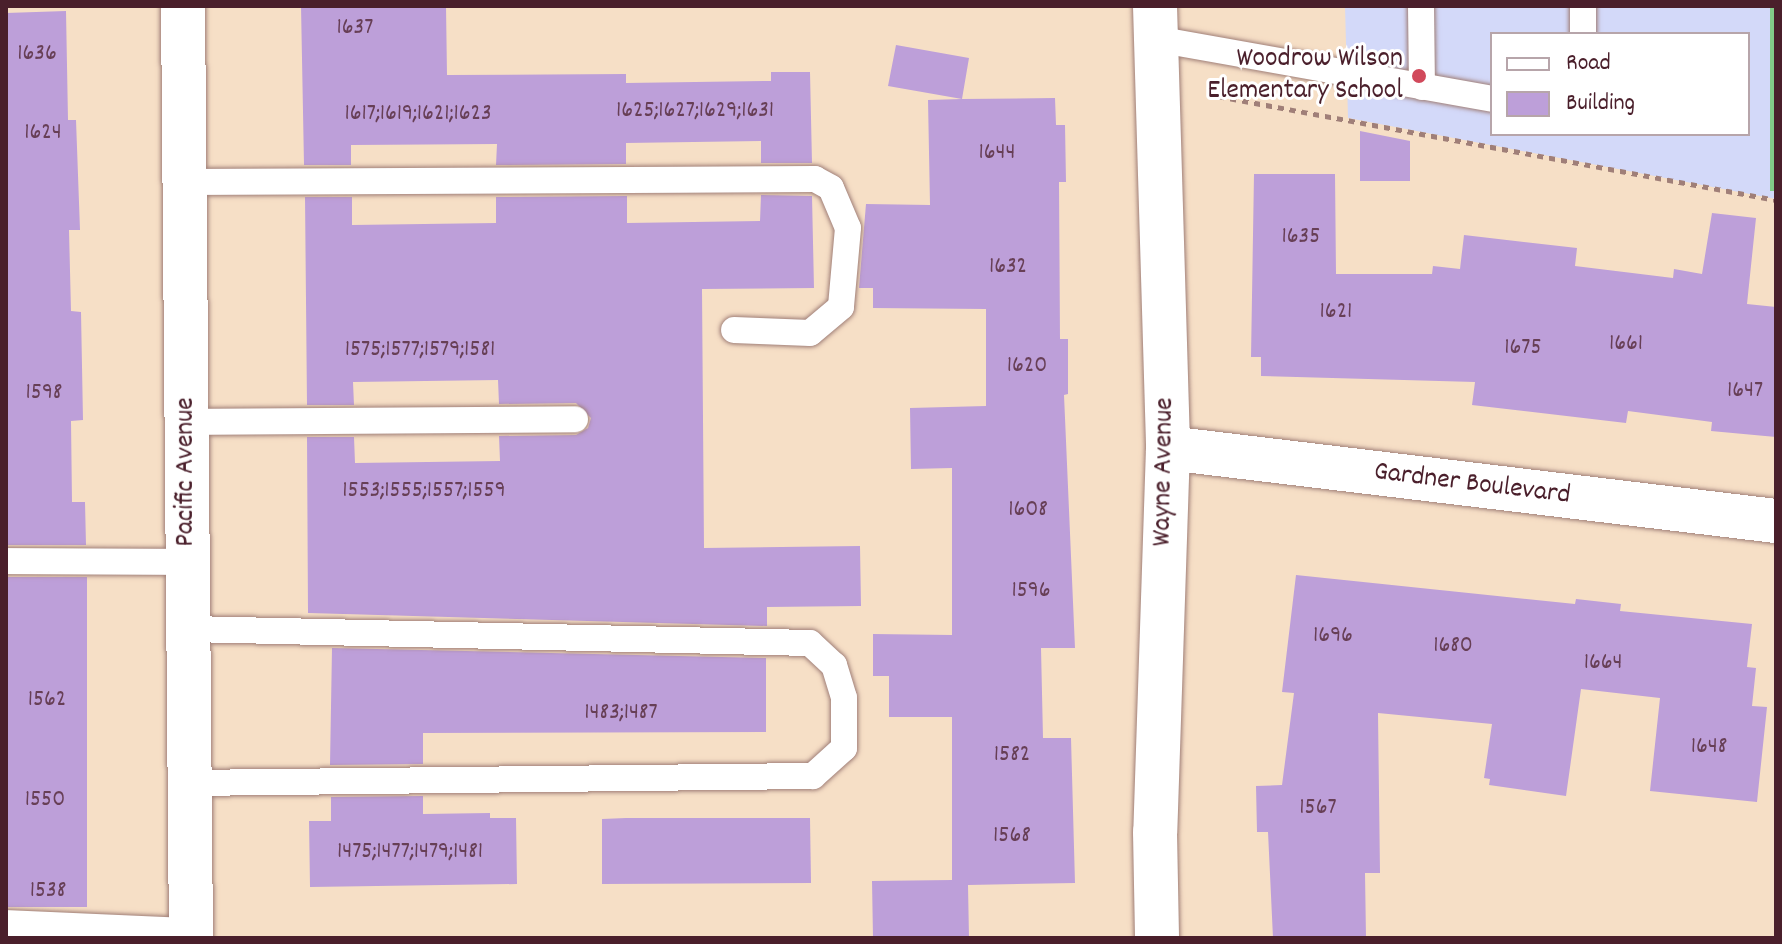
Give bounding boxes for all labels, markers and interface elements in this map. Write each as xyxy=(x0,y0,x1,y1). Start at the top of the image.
house number: 1637 xyxy=(337,15,373,43)
legend xyxy=(1490,32,1750,136)
house number: 1636 xyxy=(17,41,57,69)
place label: Woodrow Wilson Elementary School xyxy=(1207,43,1403,109)
text: Road xyxy=(1566,47,1611,81)
marker: Woodrow Wilson Elementary School xyxy=(1410,67,1428,85)
text: Building xyxy=(1566,87,1635,121)
house number: 1625;1627;1629;1631 xyxy=(616,98,774,126)
house number: 1617;1619;1621;1623 xyxy=(344,101,492,129)
house number: 1624 xyxy=(24,120,62,148)
house number: 1644 xyxy=(979,140,1015,168)
house number: 1635 xyxy=(1282,224,1320,252)
house number: 1632 xyxy=(989,254,1027,282)
house number: 1621 xyxy=(1320,299,1352,327)
house number: 1661 xyxy=(1609,331,1643,359)
house number: 1675 xyxy=(1504,335,1542,363)
house number: 1575;1577;1579;1581 xyxy=(345,337,495,365)
house number: 1620 xyxy=(1007,353,1047,381)
house number: 1647 xyxy=(1727,378,1763,406)
house number: 1598 xyxy=(26,380,62,408)
street label: Pacific Avenue xyxy=(170,397,204,547)
street label: Wayne Avenue xyxy=(1147,397,1183,547)
street label: Gardner Boulevard xyxy=(1372,456,1572,514)
house number: 1553;1555;1557;1559 xyxy=(342,478,506,506)
house number: 1608 xyxy=(1008,497,1048,525)
house number: 1596 xyxy=(1011,578,1051,606)
house number: 1696 xyxy=(1313,623,1353,651)
house number: 1680 xyxy=(1433,633,1473,661)
house number: 1664 xyxy=(1584,650,1622,678)
house number: 1562 xyxy=(28,687,66,715)
house number: 1483;1487 xyxy=(584,700,658,728)
house number: 1648 xyxy=(1691,734,1727,762)
house number: 1582 xyxy=(994,742,1030,770)
house number: 1550 xyxy=(25,787,65,815)
house number: 1567 xyxy=(1299,795,1337,823)
house number: 1568 xyxy=(993,823,1031,851)
house number: 1475;1477;1479;1481 xyxy=(337,839,483,867)
house number: 1538 xyxy=(30,878,66,906)

